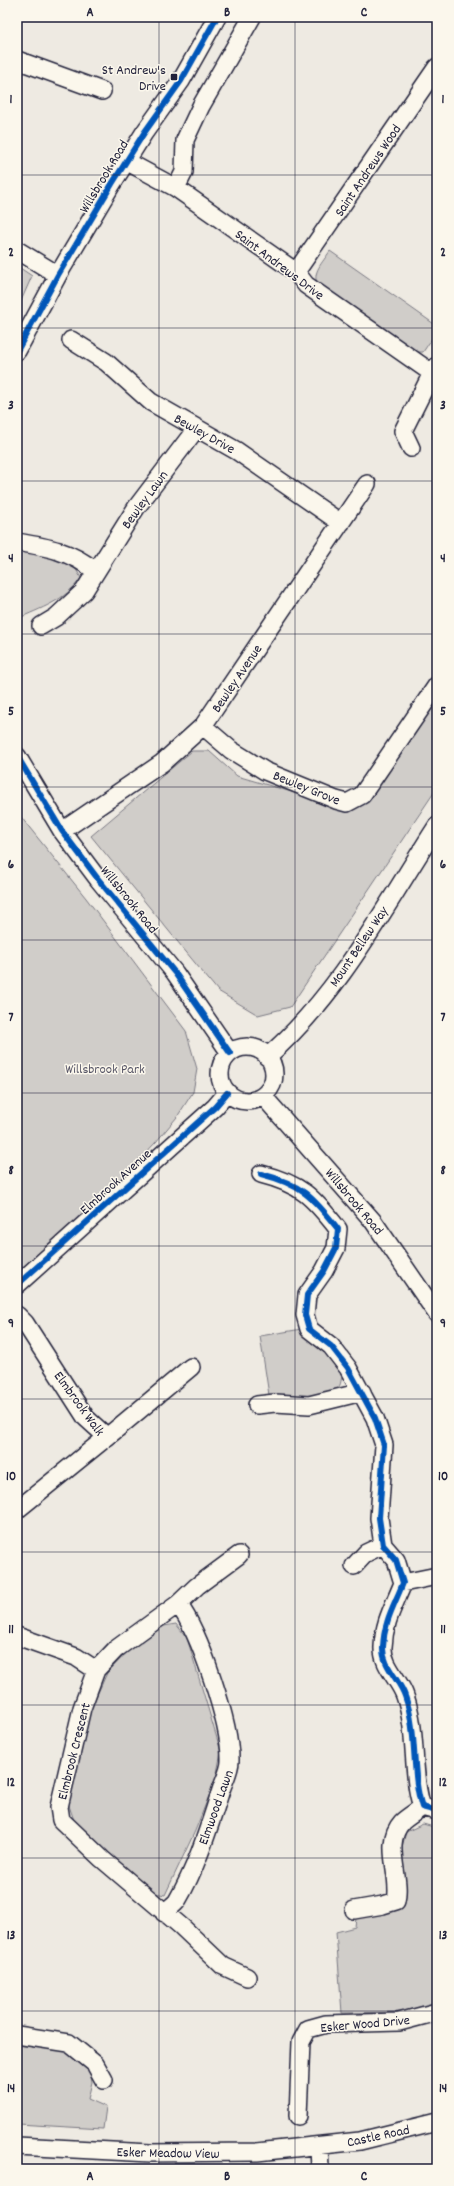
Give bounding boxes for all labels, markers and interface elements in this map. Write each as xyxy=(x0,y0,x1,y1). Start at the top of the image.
text: A xyxy=(86,4,94,23)
text: B xyxy=(224,4,230,23)
text: C xyxy=(361,4,368,23)
place label: St Andrew's Drive xyxy=(102,61,166,97)
marker: St Andrew's Drive xyxy=(169,72,179,82)
text: 1 xyxy=(10,91,13,110)
text: 1 xyxy=(442,91,445,110)
street label: Saint Andrews Wood xyxy=(330,121,407,221)
street label: Willsbrook Road xyxy=(75,137,134,217)
street label: Saint Andrews Drive xyxy=(230,225,328,306)
text: 2 xyxy=(8,244,14,263)
text: 2 xyxy=(440,244,446,263)
text: 3 xyxy=(8,397,14,416)
text: 3 xyxy=(440,397,446,416)
street label: Bewley Drive xyxy=(170,410,238,460)
street label: Bewley Lawn xyxy=(118,467,174,534)
text: 4 xyxy=(8,550,14,569)
text: 4 xyxy=(440,550,446,569)
street label: Bewley Avenue xyxy=(207,641,268,717)
text: 5 xyxy=(8,703,14,722)
text: 5 xyxy=(440,703,446,722)
street label: Bewley Grove xyxy=(270,766,343,811)
text: 6 xyxy=(8,856,15,875)
text: 6 xyxy=(440,856,447,875)
street label: Willsbrook Road xyxy=(95,862,162,938)
street label: Mount Bellew Way xyxy=(325,903,394,991)
text: 7 xyxy=(9,1009,14,1028)
text: 7 xyxy=(441,1009,446,1028)
park label: Willsbrook Park xyxy=(65,1060,145,1080)
street label: Elmbrook Avenue xyxy=(76,1145,157,1220)
text: 8 xyxy=(8,1162,14,1181)
text: 8 xyxy=(440,1162,446,1181)
street label: Willsbrook Road xyxy=(319,1164,387,1240)
text: 9 xyxy=(8,1315,14,1334)
text: 9 xyxy=(440,1315,446,1334)
street label: Elmbrook Walk xyxy=(48,1368,109,1441)
text: 10 xyxy=(6,1468,16,1487)
text: 10 xyxy=(438,1468,448,1487)
text: 11 xyxy=(8,1621,14,1640)
text: 11 xyxy=(440,1621,446,1640)
street label: Elmbrook Crescent xyxy=(53,1701,97,1802)
street label: Elmwood Lawn xyxy=(194,1767,240,1848)
text: 12 xyxy=(7,1774,16,1793)
text: 12 xyxy=(439,1774,448,1793)
text: 13 xyxy=(7,1927,16,1946)
text: 13 xyxy=(439,1927,448,1946)
street label: Esker Wood Drive xyxy=(320,2011,411,2039)
text: 14 xyxy=(7,2080,15,2099)
text: 14 xyxy=(439,2080,447,2099)
street label: Castle Road xyxy=(345,2121,412,2153)
street label: Esker Meadow View xyxy=(116,2143,220,2165)
text: A xyxy=(86,2168,94,2186)
text: B xyxy=(224,2168,230,2186)
text: C xyxy=(361,2168,368,2186)

